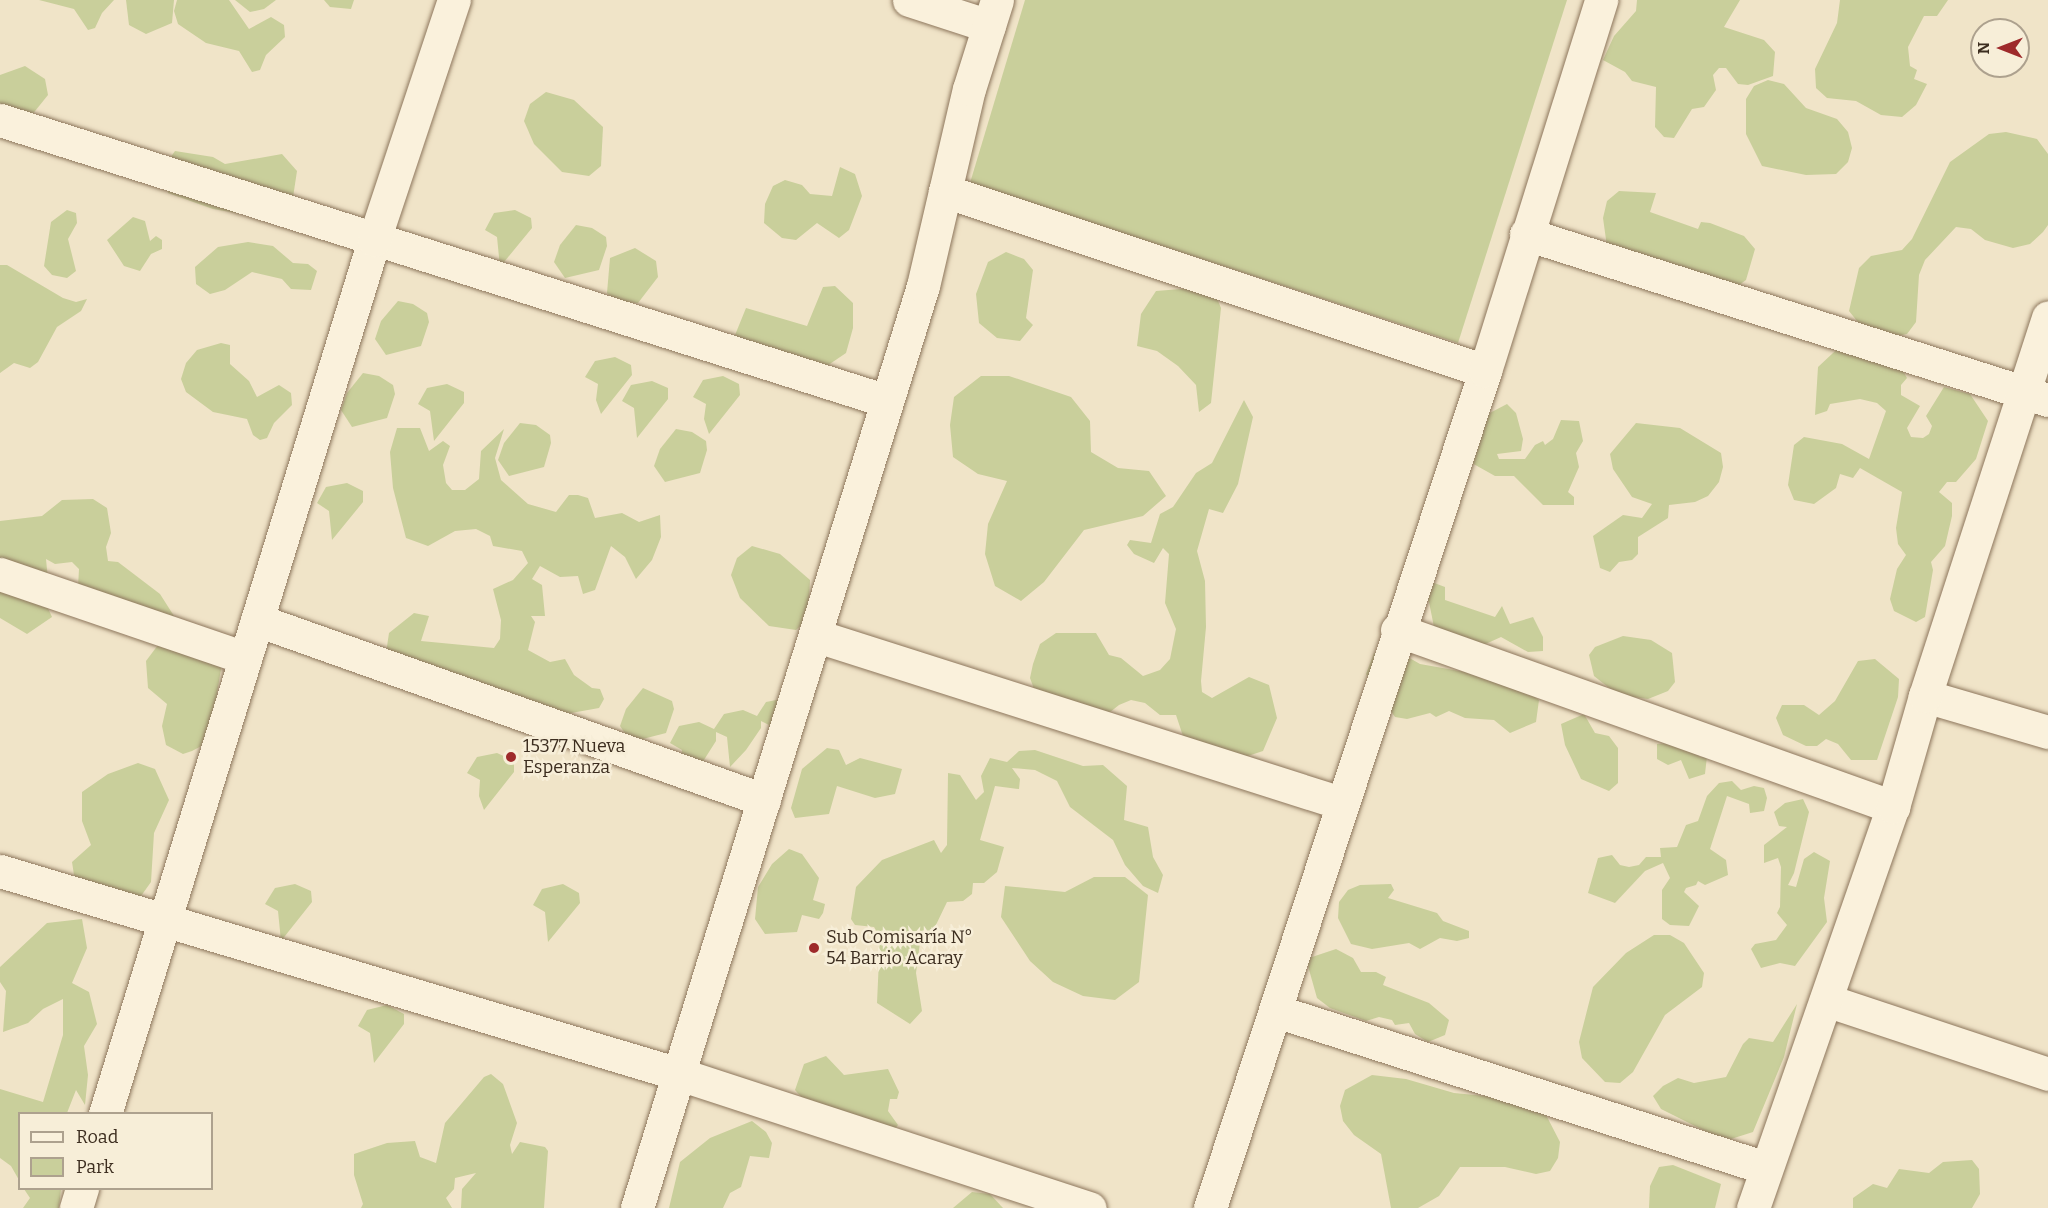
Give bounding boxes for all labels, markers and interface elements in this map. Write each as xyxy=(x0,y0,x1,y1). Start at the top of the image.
north arrow xyxy=(1970,18,2030,78)
text: N xyxy=(1974,42,1993,54)
place label: 15377 Nueva Esperanza xyxy=(523,736,625,778)
marker: 15377 Nueva Esperanza xyxy=(504,750,518,764)
place label: Sub Comisaría N° 54 Barrio Acaray xyxy=(826,927,973,970)
marker: Sub Comisaría N° 54 Barrio Acaray xyxy=(807,941,821,955)
legend xyxy=(18,1112,213,1190)
text: Road xyxy=(76,1126,118,1148)
text: Park xyxy=(76,1156,114,1178)

